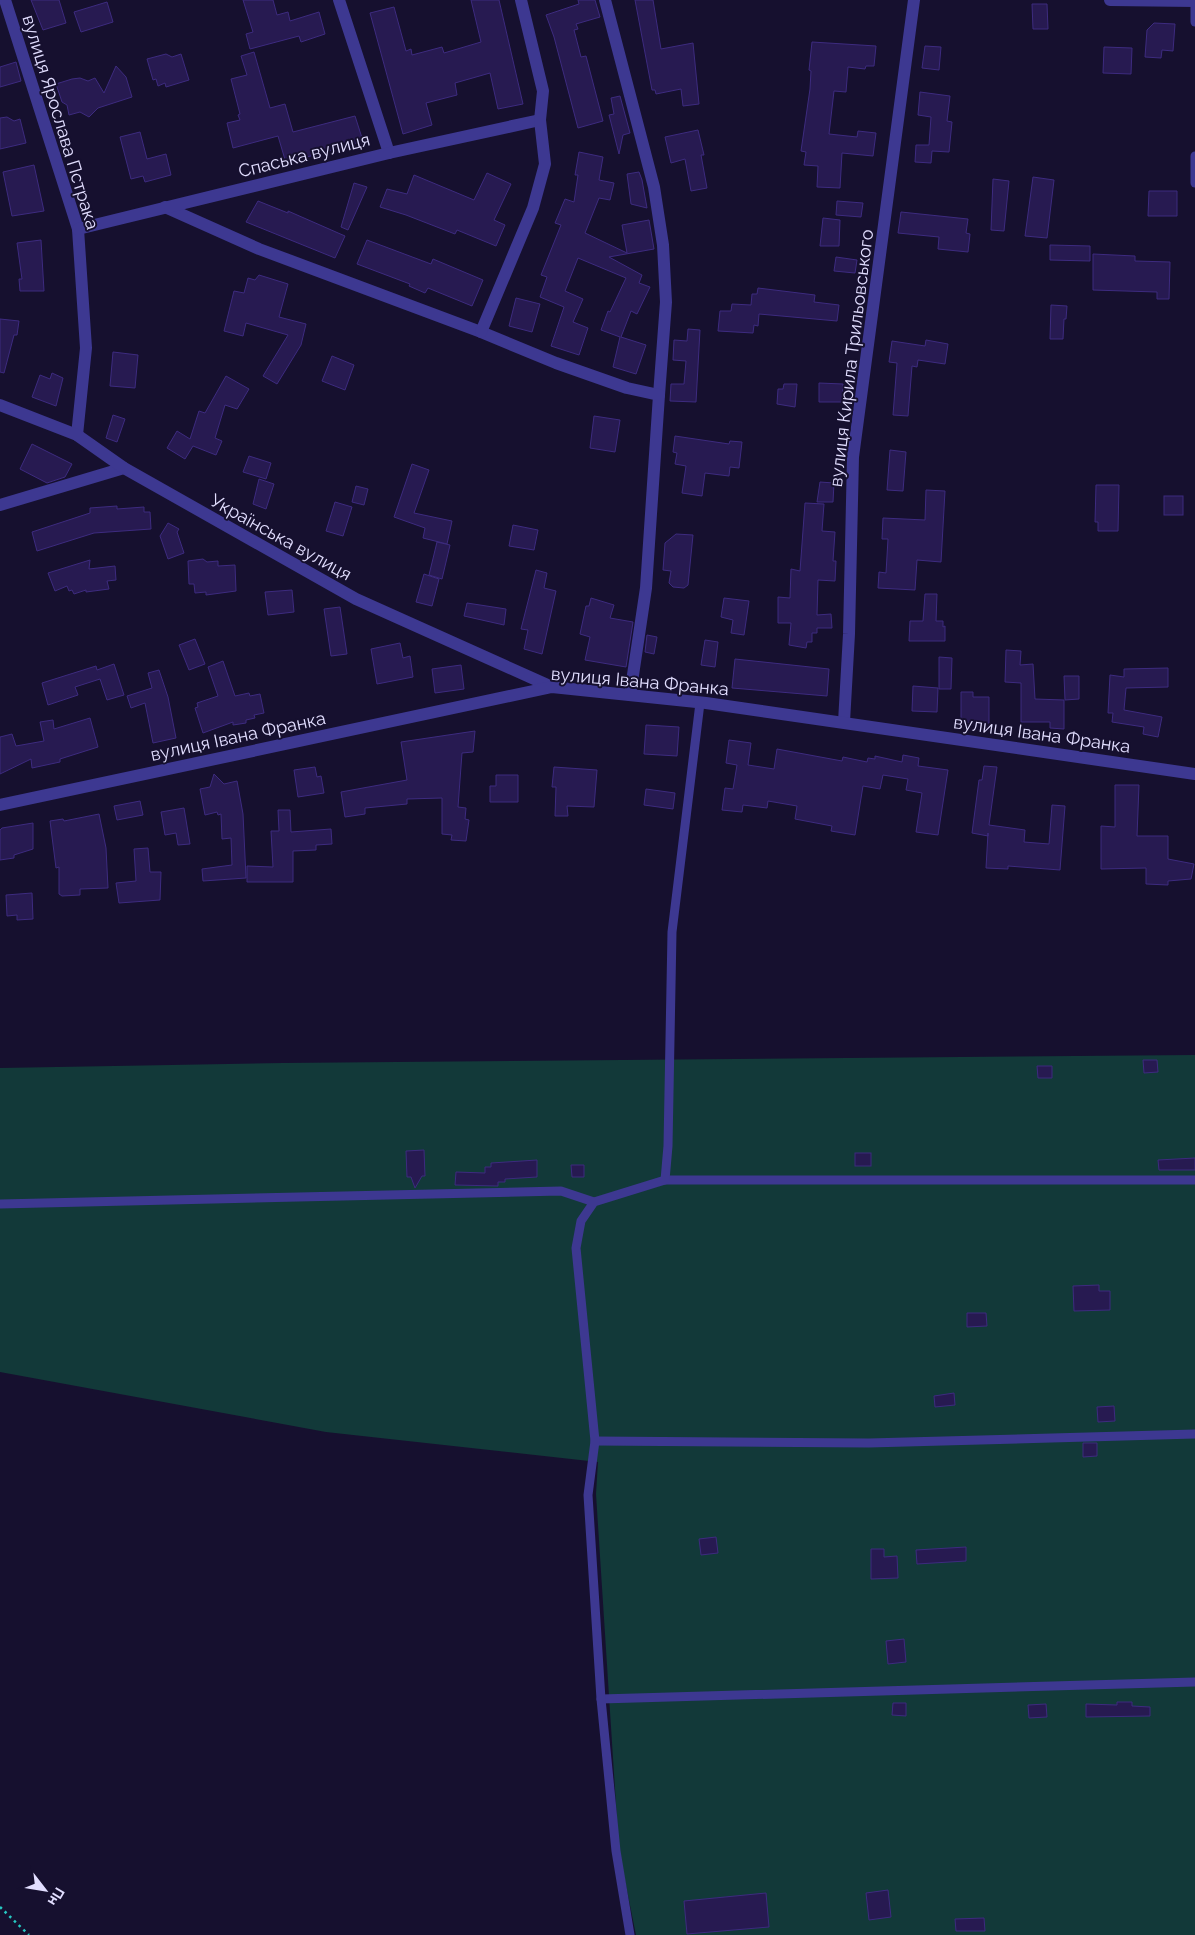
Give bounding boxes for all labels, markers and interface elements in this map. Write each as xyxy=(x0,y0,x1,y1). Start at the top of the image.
street label: вулиця Ярослава Пстрака xyxy=(18,12,104,232)
street label: Спаська вулиця xyxy=(236,129,372,181)
street label: вулиця Кирила Трильовського xyxy=(825,228,877,488)
street label: Українська вулиця xyxy=(207,489,355,585)
street label: вулиця Івана Франка xyxy=(550,663,730,699)
street label: вулиця Івана Франка xyxy=(149,707,327,765)
street label: вулиця Івана Франка xyxy=(952,711,1132,757)
north arrow xyxy=(20,1865,70,1915)
text: Пн xyxy=(44,1885,68,1909)

